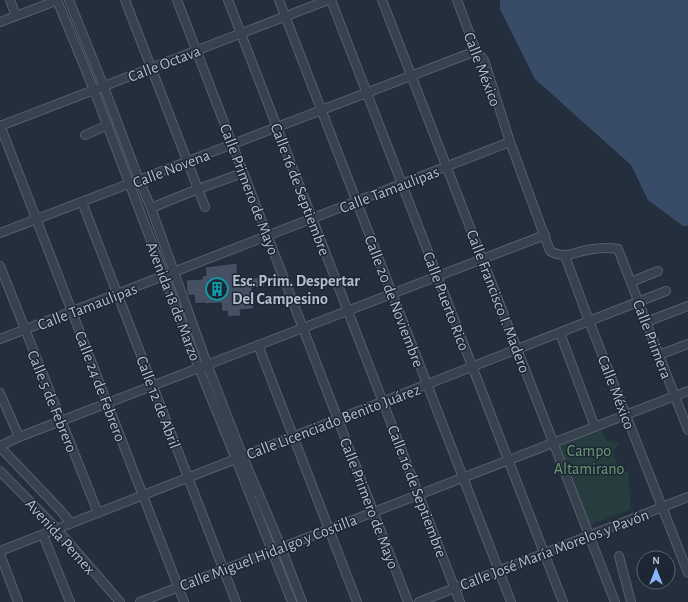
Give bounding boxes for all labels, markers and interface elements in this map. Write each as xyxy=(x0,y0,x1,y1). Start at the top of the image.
street label: Calle México xyxy=(461,30,504,109)
street label: Calle Octava xyxy=(126,43,203,85)
street label: Calle 16 de Septiembre xyxy=(267,121,333,258)
street label: Calle Primero de Mayo xyxy=(216,122,281,258)
street label: Calle Novena xyxy=(130,147,212,191)
street label: Calle Tamaulipas xyxy=(337,164,441,216)
street label: Calle Francisco I. Madero xyxy=(463,228,533,375)
street label: Calle 20 de Noviembre xyxy=(362,233,427,370)
street label: Avenida 18 de Marzo xyxy=(143,239,203,363)
street label: Calle Puerto Rico xyxy=(420,250,472,353)
place label: Esc. Prim. Despertar Del Campesino xyxy=(232,273,360,307)
building icon: Esc. Prim. Despertar Del Campesino xyxy=(204,276,230,302)
street label: Calle Tamaulipas xyxy=(35,281,139,333)
street label: Calle Primera xyxy=(630,298,674,381)
street label: Calle 24 de Febrero xyxy=(72,329,129,444)
street label: Calle 5 de Febrero xyxy=(24,348,80,455)
street label: Calle México xyxy=(595,353,638,432)
street label: Calle 12 de Abril xyxy=(133,354,183,451)
street label: Calle Licenciado Benito Juárez xyxy=(244,381,423,463)
street label: Calle 16 de Septiembre xyxy=(384,423,450,560)
street label: Calle Primero de Mayo xyxy=(336,436,401,572)
park label: Campo Altamirano xyxy=(554,443,624,477)
street label: Avenida Pemex xyxy=(22,496,98,578)
street label: Calle José María Morelos y Pavón xyxy=(458,506,651,594)
street label: Calle Miguel Hidalgo y Costilla xyxy=(178,512,359,595)
north arrow xyxy=(636,550,676,590)
text: N xyxy=(652,555,660,566)

